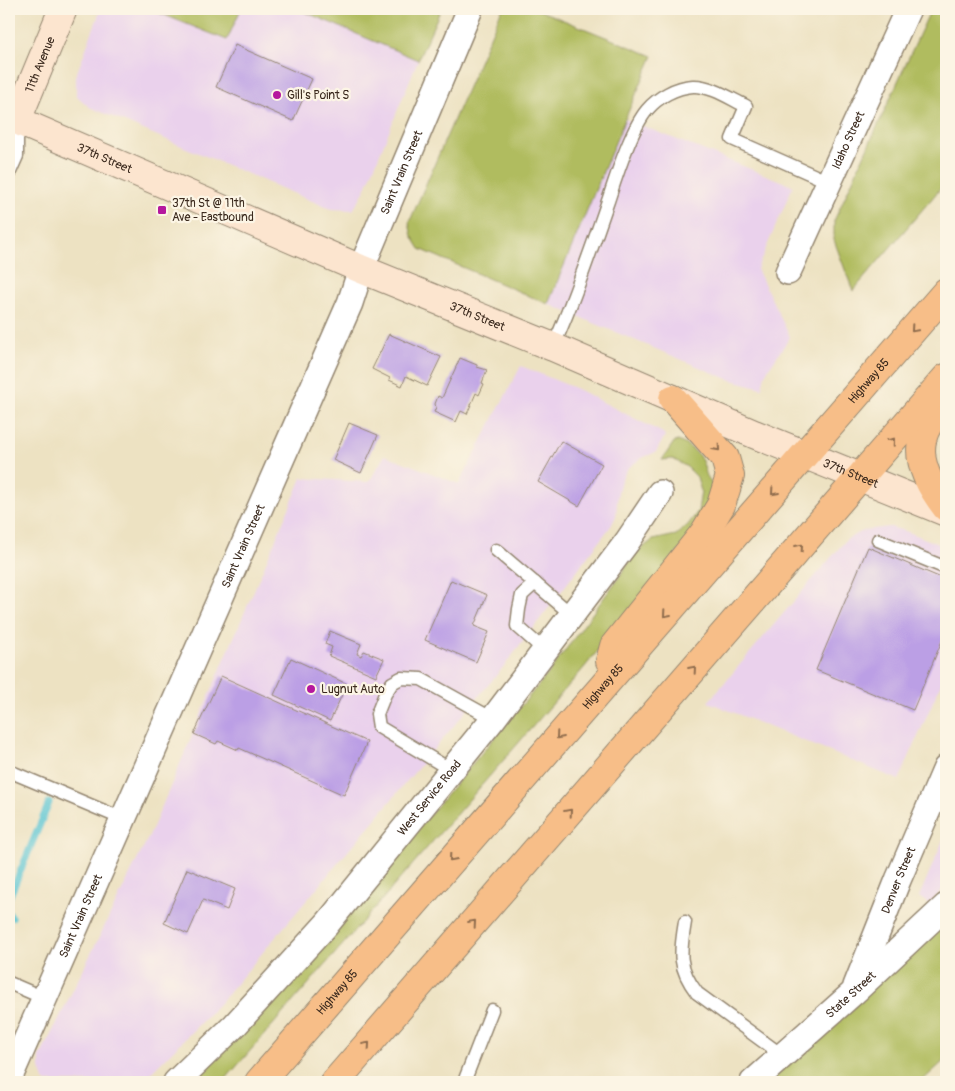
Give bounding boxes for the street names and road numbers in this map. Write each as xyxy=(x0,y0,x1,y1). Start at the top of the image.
street label: 11th Avenue xyxy=(22,34,59,95)
street label: Idaho Street xyxy=(829,109,868,172)
street label: Saint Vrain Street xyxy=(378,128,426,217)
street label: 37th Street xyxy=(74,140,134,177)
street label: 37th Street xyxy=(447,299,507,335)
street label: Highway 85 xyxy=(845,355,893,407)
street label: 37th Street xyxy=(820,456,881,492)
street label: Saint Vrain Street xyxy=(219,502,269,591)
street label: Highway 85 xyxy=(579,661,627,713)
street label: West Service Road xyxy=(394,757,465,839)
street label: Denver Street xyxy=(878,845,919,916)
street label: Saint Vrain Street xyxy=(56,872,106,960)
street label: Highway 85 xyxy=(314,967,361,1018)
street label: State Street xyxy=(823,968,879,1022)

